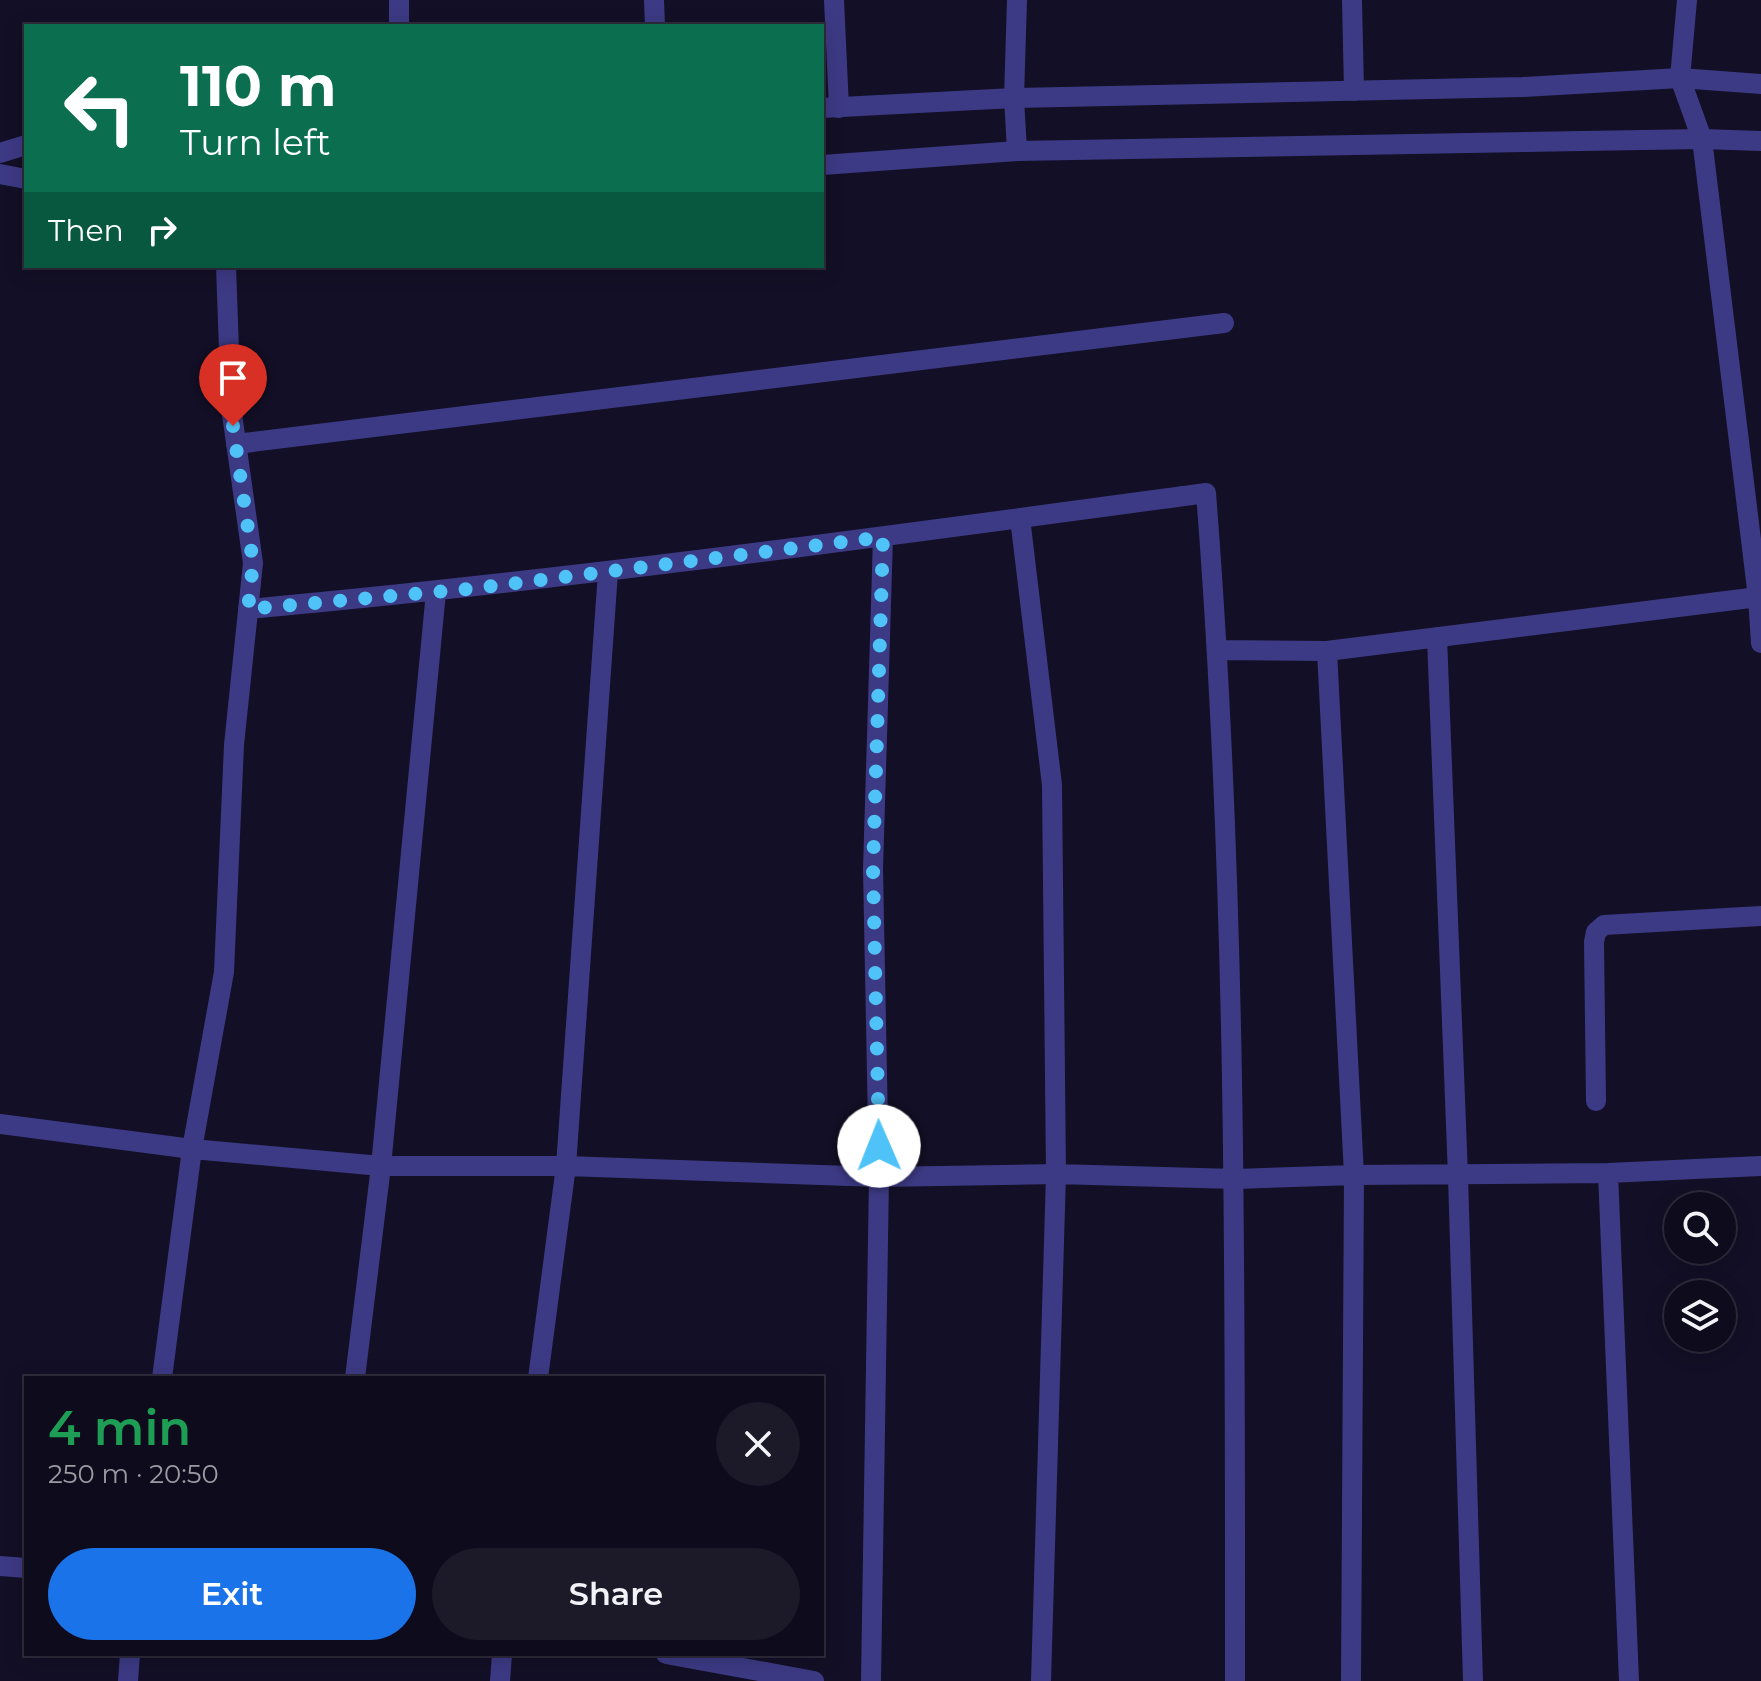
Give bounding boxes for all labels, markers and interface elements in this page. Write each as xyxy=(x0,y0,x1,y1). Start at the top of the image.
text: 110 m xyxy=(180,52,337,120)
icon: left xyxy=(48,56,152,160)
text: Turn left xyxy=(180,120,331,164)
icon: right xyxy=(140,208,184,252)
text: Then xyxy=(48,212,124,249)
pin xyxy=(199,344,267,426)
icon: arrive xyxy=(211,356,255,400)
position arrow xyxy=(837,1104,921,1188)
map controls xyxy=(1664,1192,1736,1352)
button: search xyxy=(1664,1192,1736,1264)
button: layers xyxy=(1664,1280,1736,1352)
text: 4 min xyxy=(48,1399,191,1457)
button: close xyxy=(716,1402,800,1486)
text: 250 m · 20:50 xyxy=(48,1458,219,1490)
button: Exit xyxy=(48,1548,416,1640)
button: Share xyxy=(432,1548,800,1640)

